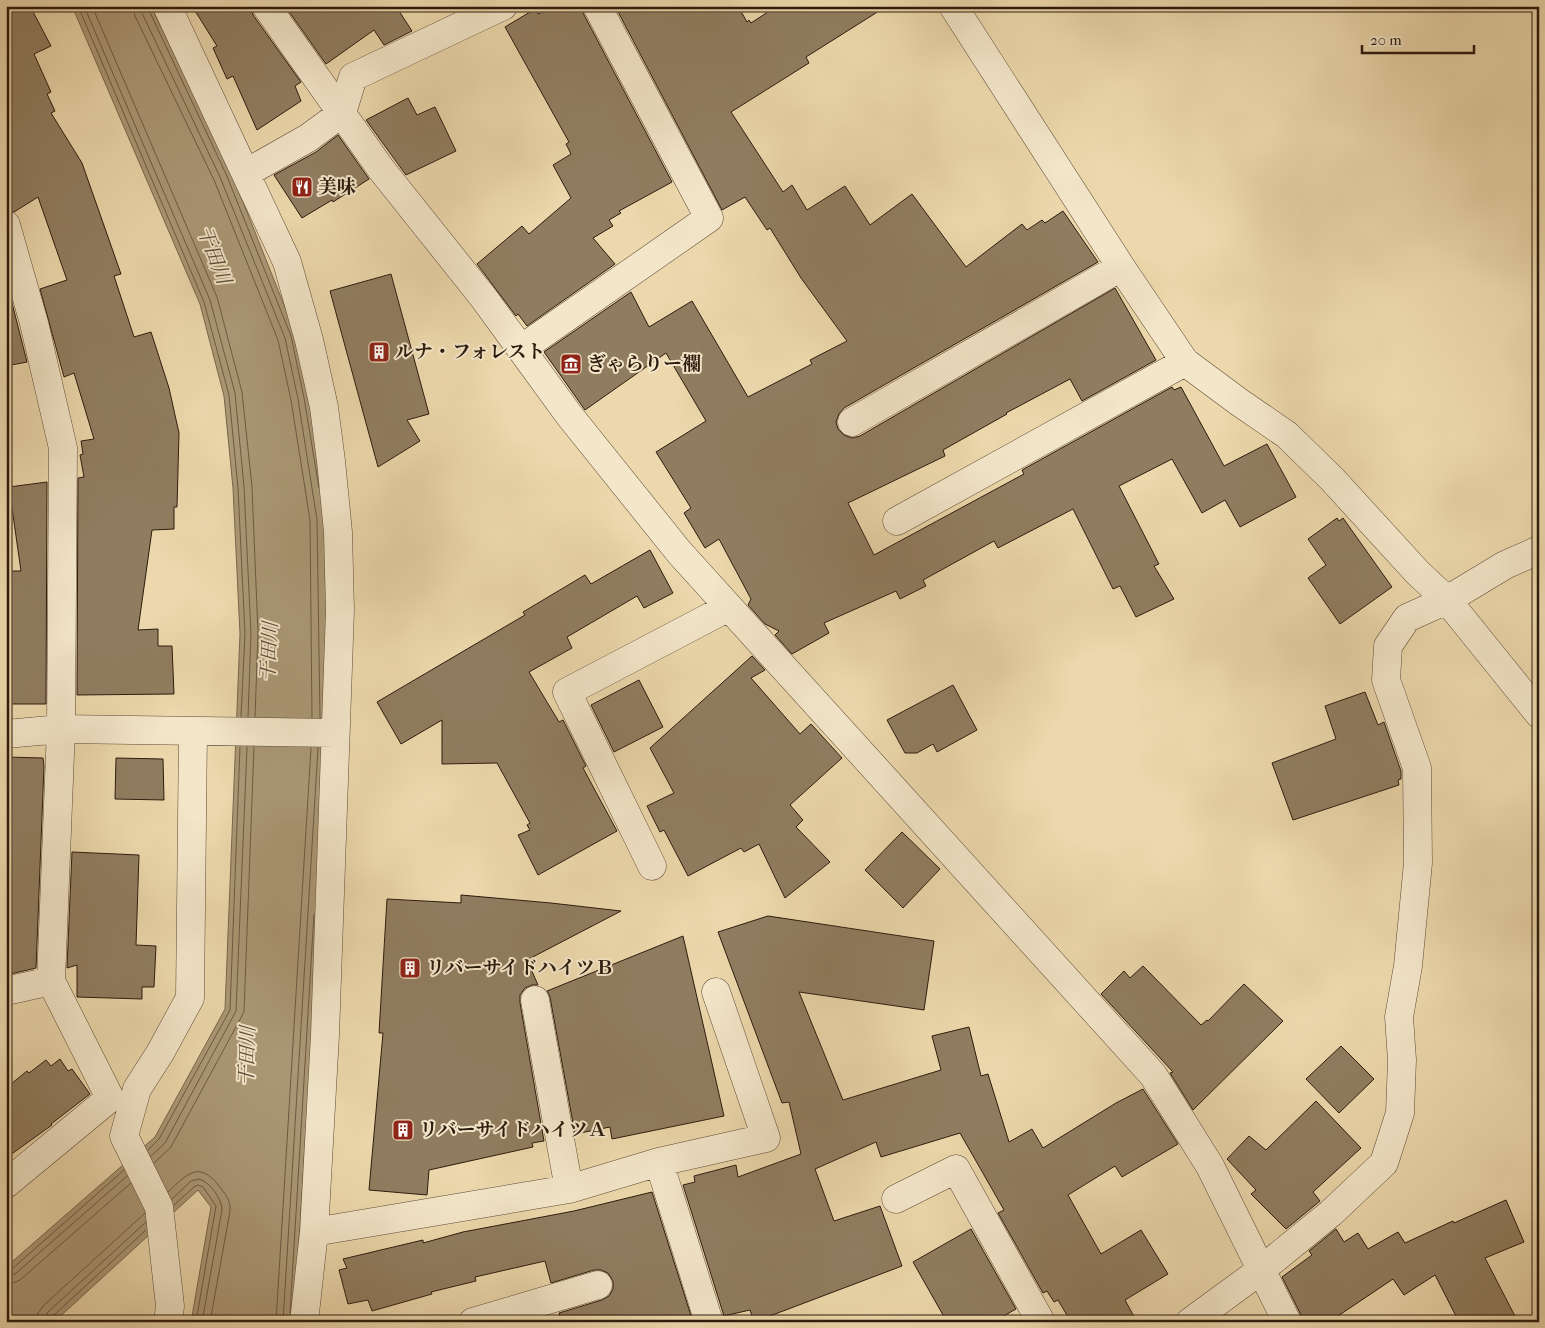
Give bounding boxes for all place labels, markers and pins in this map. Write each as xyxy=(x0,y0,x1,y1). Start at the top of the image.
restaurant icon: 美味 xyxy=(290,175,314,199)
place label: 美味 xyxy=(318,176,356,198)
building icon: ルナ・フォレスト xyxy=(367,340,391,364)
place label: ルナ・フォレスト xyxy=(395,341,545,363)
museum icon: ぎゃらりー襴 xyxy=(559,352,583,376)
place label: ぎゃらりー襴 xyxy=(587,353,701,375)
building icon: リバーサイドハイツＢ xyxy=(398,956,422,980)
place label: リバーサイドハイツＢ xyxy=(426,957,614,979)
building icon: リバーサイドハイツＡ xyxy=(391,1118,415,1142)
place label: リバーサイドハイツＡ xyxy=(419,1119,607,1141)

